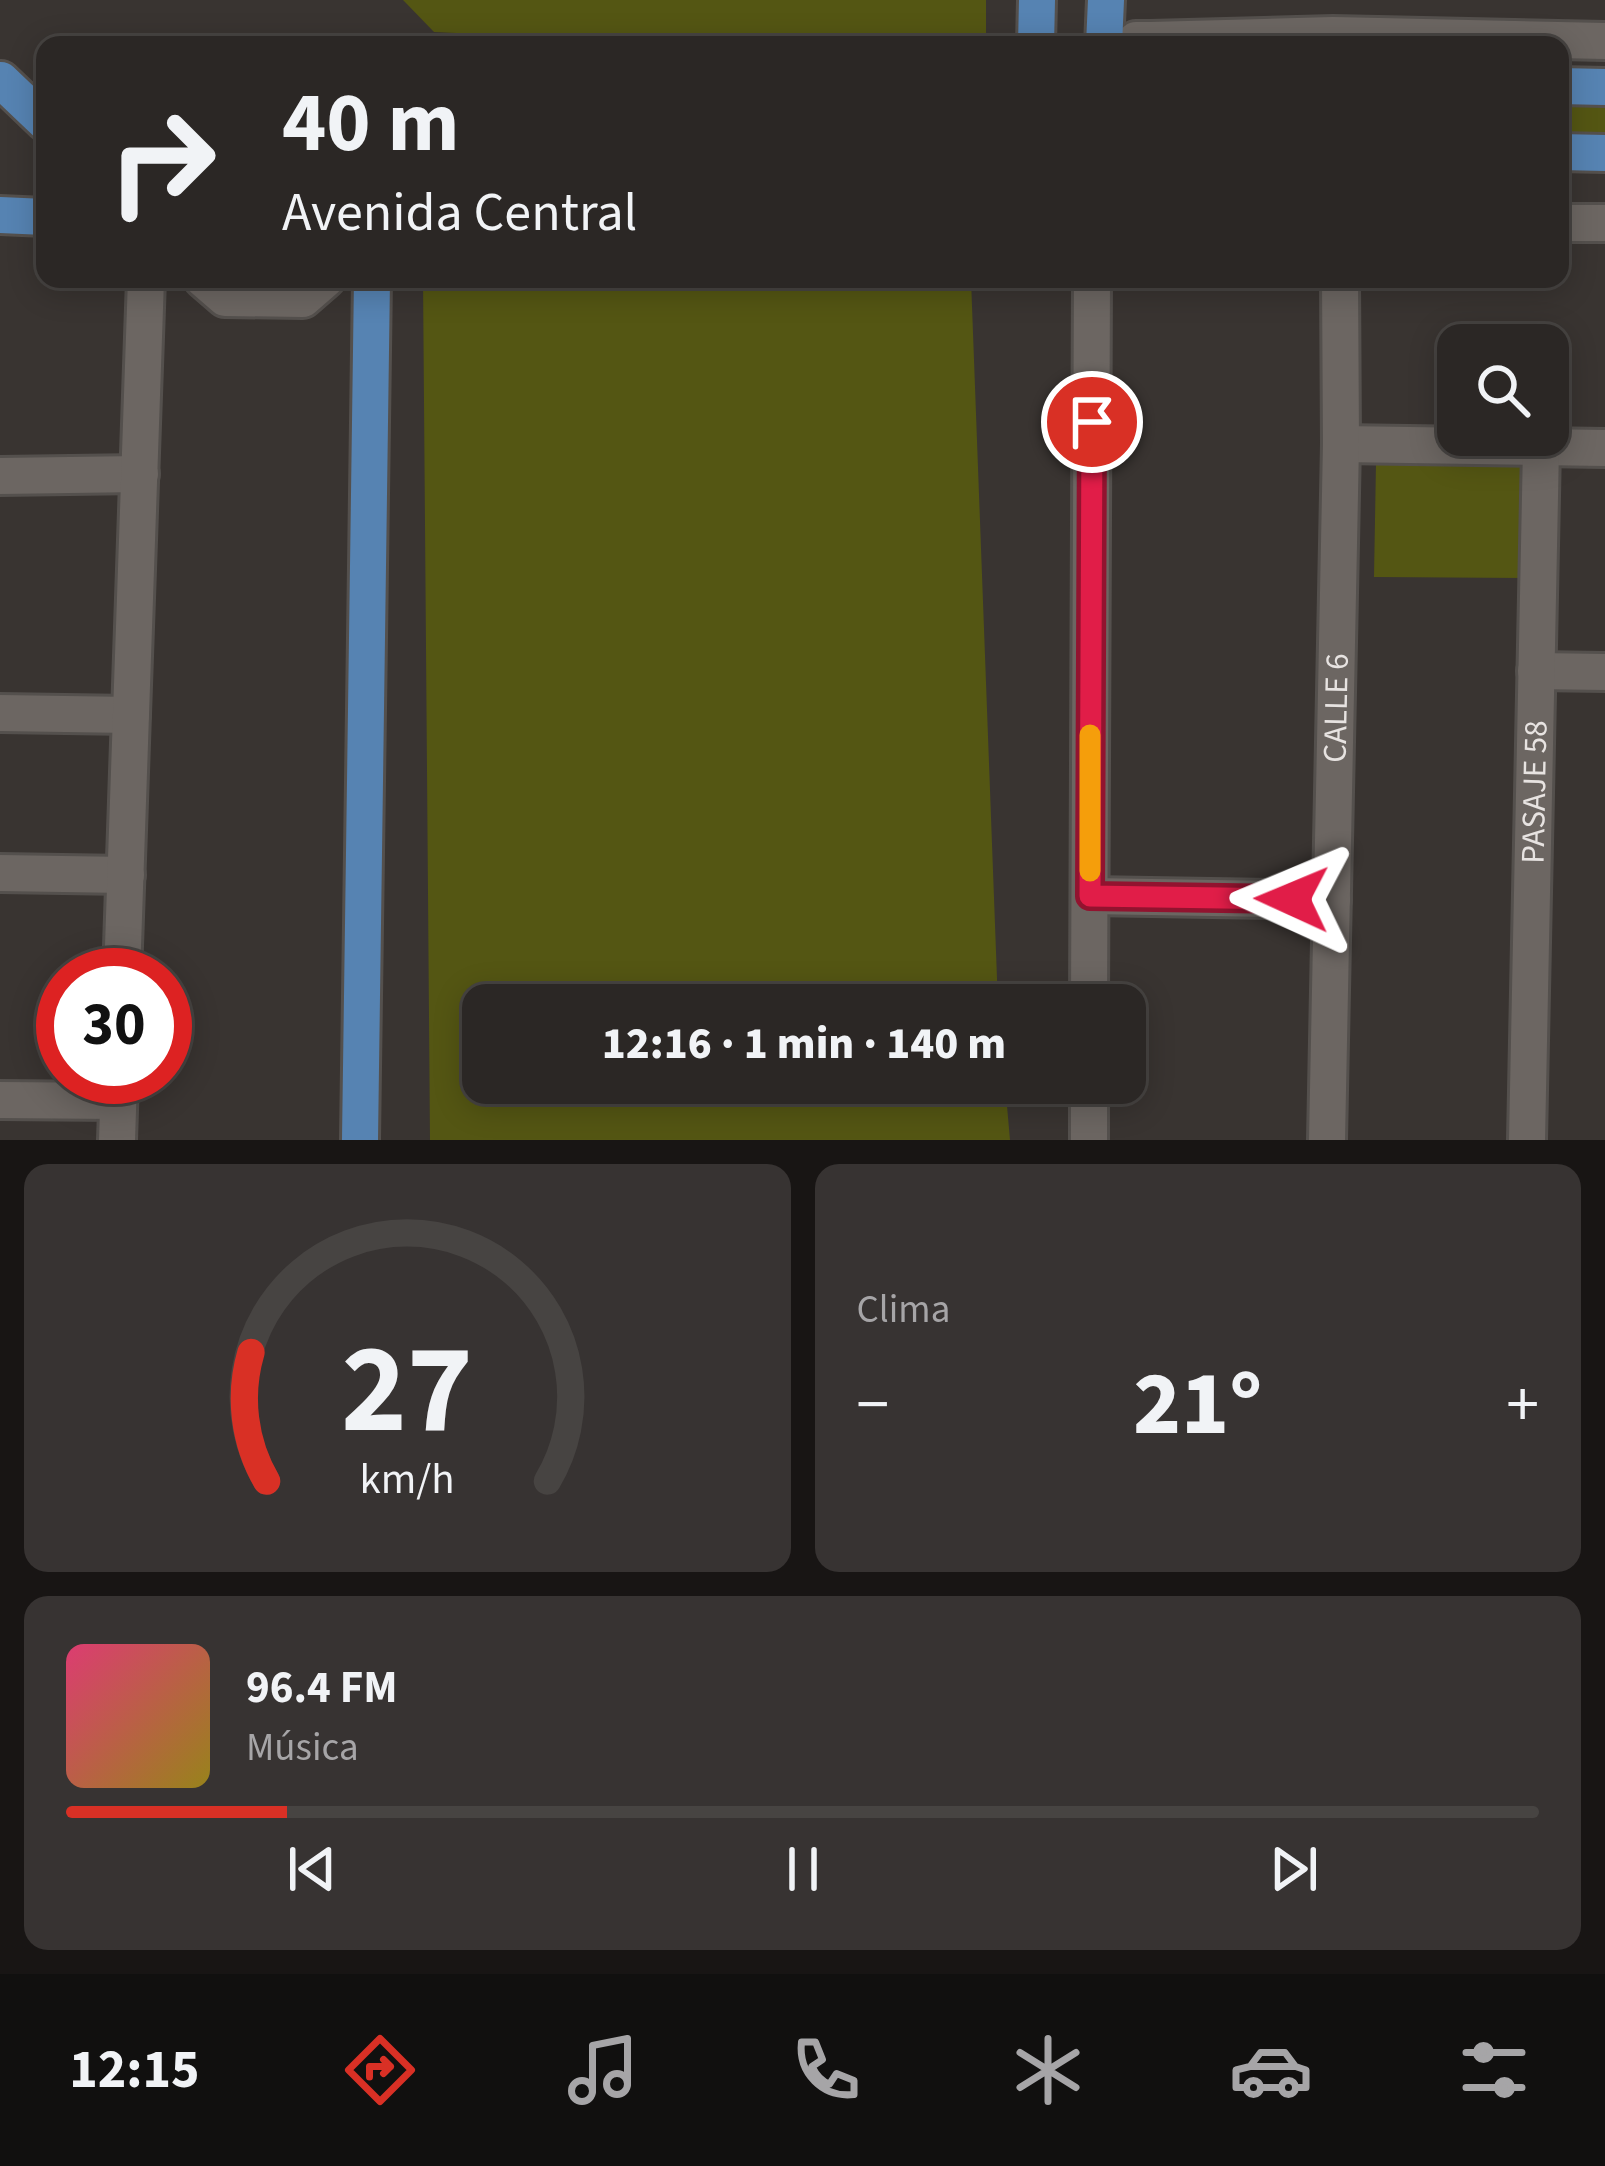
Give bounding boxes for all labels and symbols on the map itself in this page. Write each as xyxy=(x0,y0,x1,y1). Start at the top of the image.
pin xyxy=(1041,371,1143,473)
street label: CALLE 6 xyxy=(1311,653,1360,763)
street label: PASAJE 58 xyxy=(1509,720,1559,864)
position arrow xyxy=(1229,836,1355,962)
speed limit sign: 30 xyxy=(36,948,192,1104)

